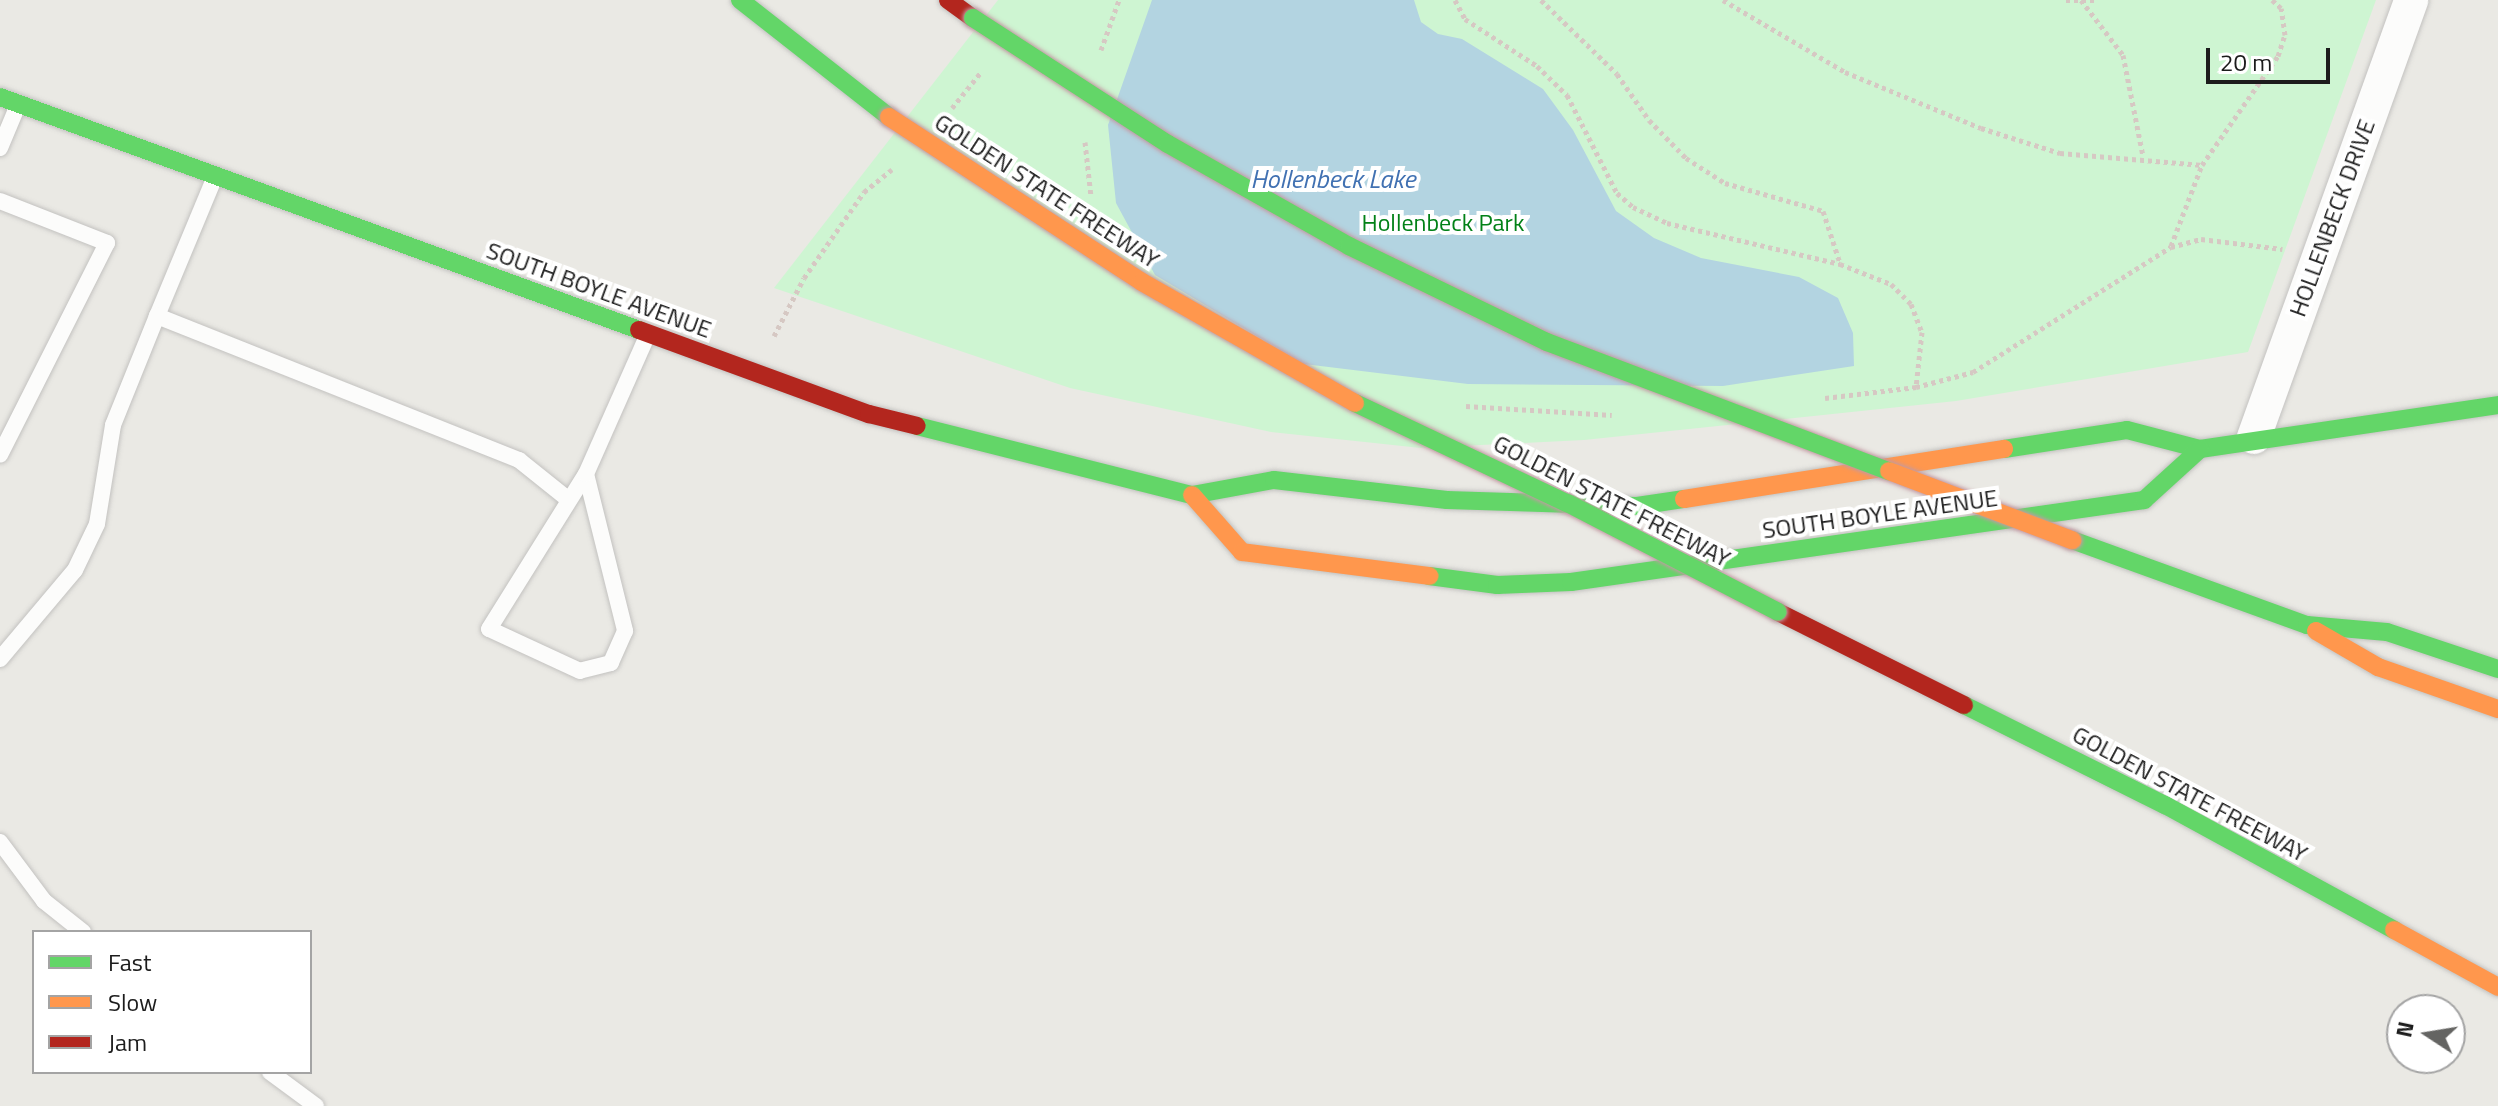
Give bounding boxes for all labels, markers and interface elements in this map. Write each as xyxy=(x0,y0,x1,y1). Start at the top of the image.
scale bar xyxy=(2210,32,2334,82)
text: 20 m xyxy=(2220,44,2272,80)
street label: GOLDEN STATE FREEWAY xyxy=(929,108,1165,274)
street label: HOLLENBECK DRIVE xyxy=(2283,115,2381,321)
water label: Hollenbeck Lake xyxy=(1250,163,1416,195)
park label: Hollenbeck Park xyxy=(1362,209,1524,237)
street label: SOUTH BOYLE AVENUE xyxy=(483,236,715,344)
street label: GOLDEN STATE FREEWAY xyxy=(1489,429,1735,573)
street label: SOUTH BOYLE AVENUE xyxy=(1761,483,1999,545)
street label: GOLDEN STATE FREEWAY xyxy=(2068,720,2312,868)
legend xyxy=(32,930,312,1074)
text: Fast xyxy=(108,944,151,980)
text: Slow xyxy=(108,984,157,1020)
north arrow xyxy=(2386,994,2466,1074)
text: N xyxy=(2386,1018,2423,1040)
text: Jam xyxy=(108,1024,147,1060)

